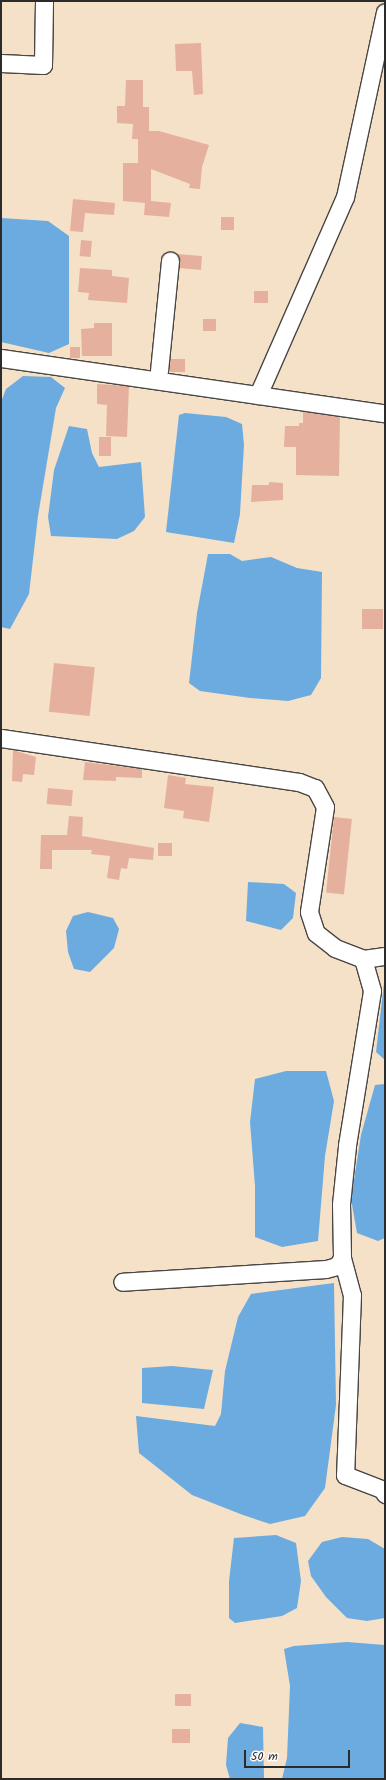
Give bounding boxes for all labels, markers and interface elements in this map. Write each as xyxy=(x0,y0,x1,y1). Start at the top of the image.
scale bar xyxy=(246,1742,352,1768)
text: 50 m xyxy=(251,1747,278,1766)

